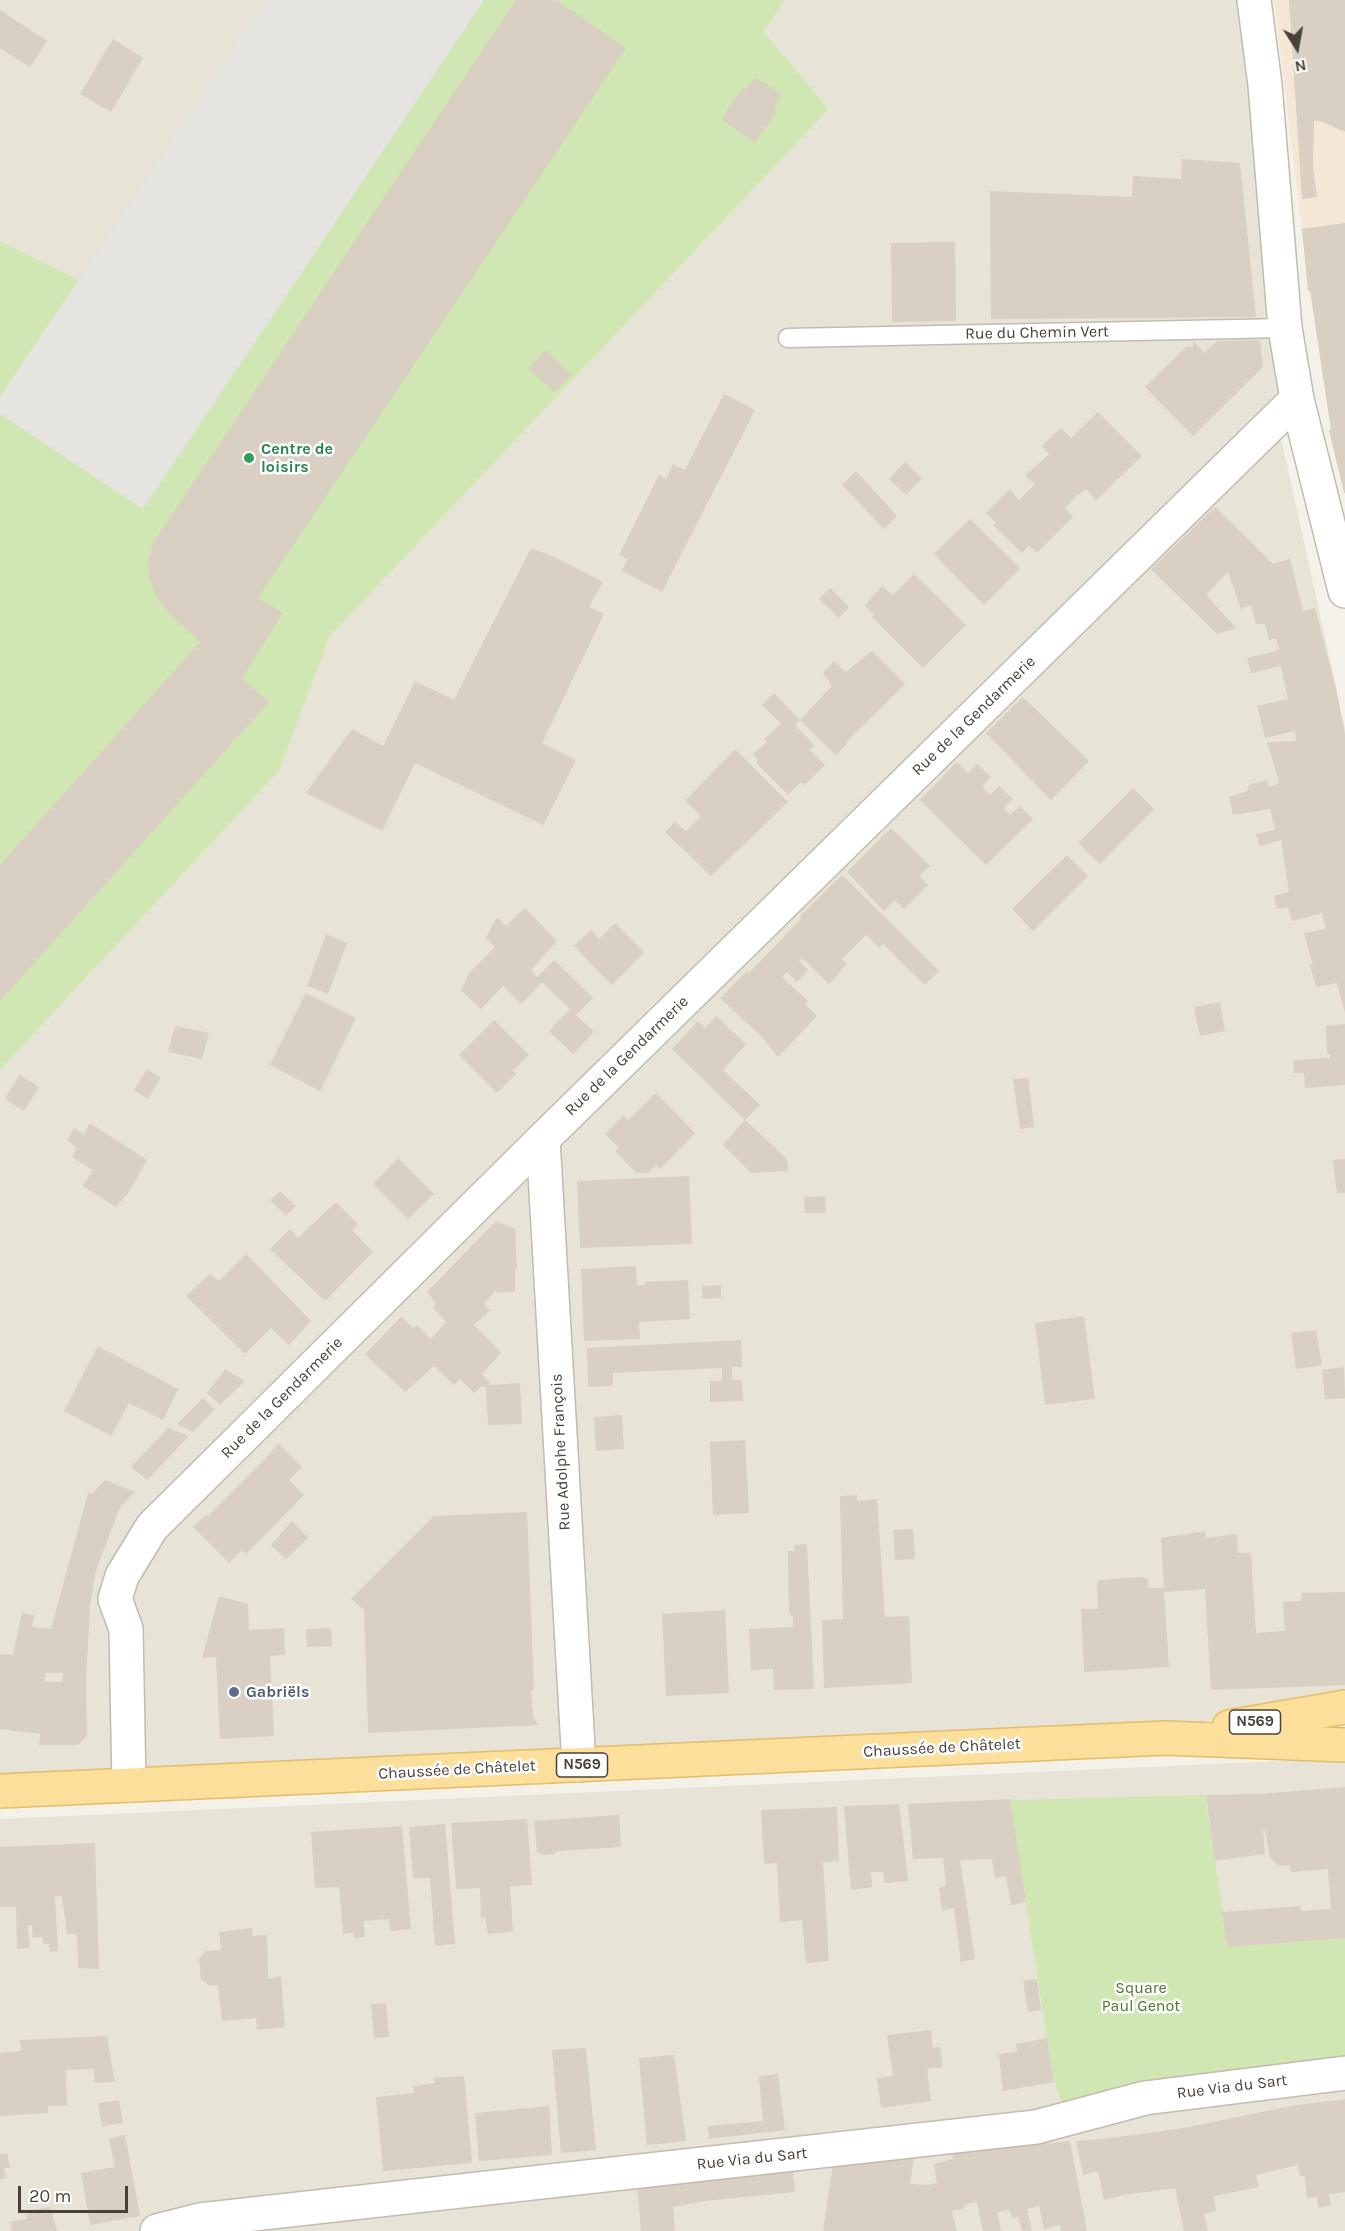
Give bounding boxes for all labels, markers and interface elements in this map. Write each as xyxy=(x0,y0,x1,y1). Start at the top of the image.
north arrow xyxy=(1267,18,1327,78)
text: N xyxy=(1293,56,1308,77)
street label: Rue du Chemin Vert xyxy=(965,322,1109,344)
place label: Centre de loisirs xyxy=(261,439,333,477)
marker: Centre de loisirs xyxy=(242,451,256,465)
street label: Rue de la Gendarmerie xyxy=(908,652,1040,780)
street label: Rue de la Gendarmerie xyxy=(561,992,693,1120)
street label: Rue de la Gendarmerie xyxy=(217,1333,347,1463)
street label: Rue Adolphe François xyxy=(547,1373,575,1531)
place label: Gabriëls xyxy=(246,1682,309,1702)
marker: Gabriëls xyxy=(227,1685,241,1699)
road number: N569 xyxy=(1230,1710,1280,1734)
street label: Chaussée de Châtelet xyxy=(863,1734,1021,1762)
road number: N569 xyxy=(556,1753,608,1777)
street label: Chaussée de Châtelet xyxy=(378,1756,536,1784)
park label: Square Paul Genot xyxy=(1102,1978,1180,2016)
street label: Rue Via du Sart xyxy=(1176,2071,1288,2103)
street label: Rue Via du Sart xyxy=(696,2144,808,2174)
scale bar xyxy=(21,2174,130,2212)
text: 20 m xyxy=(29,2185,71,2207)

